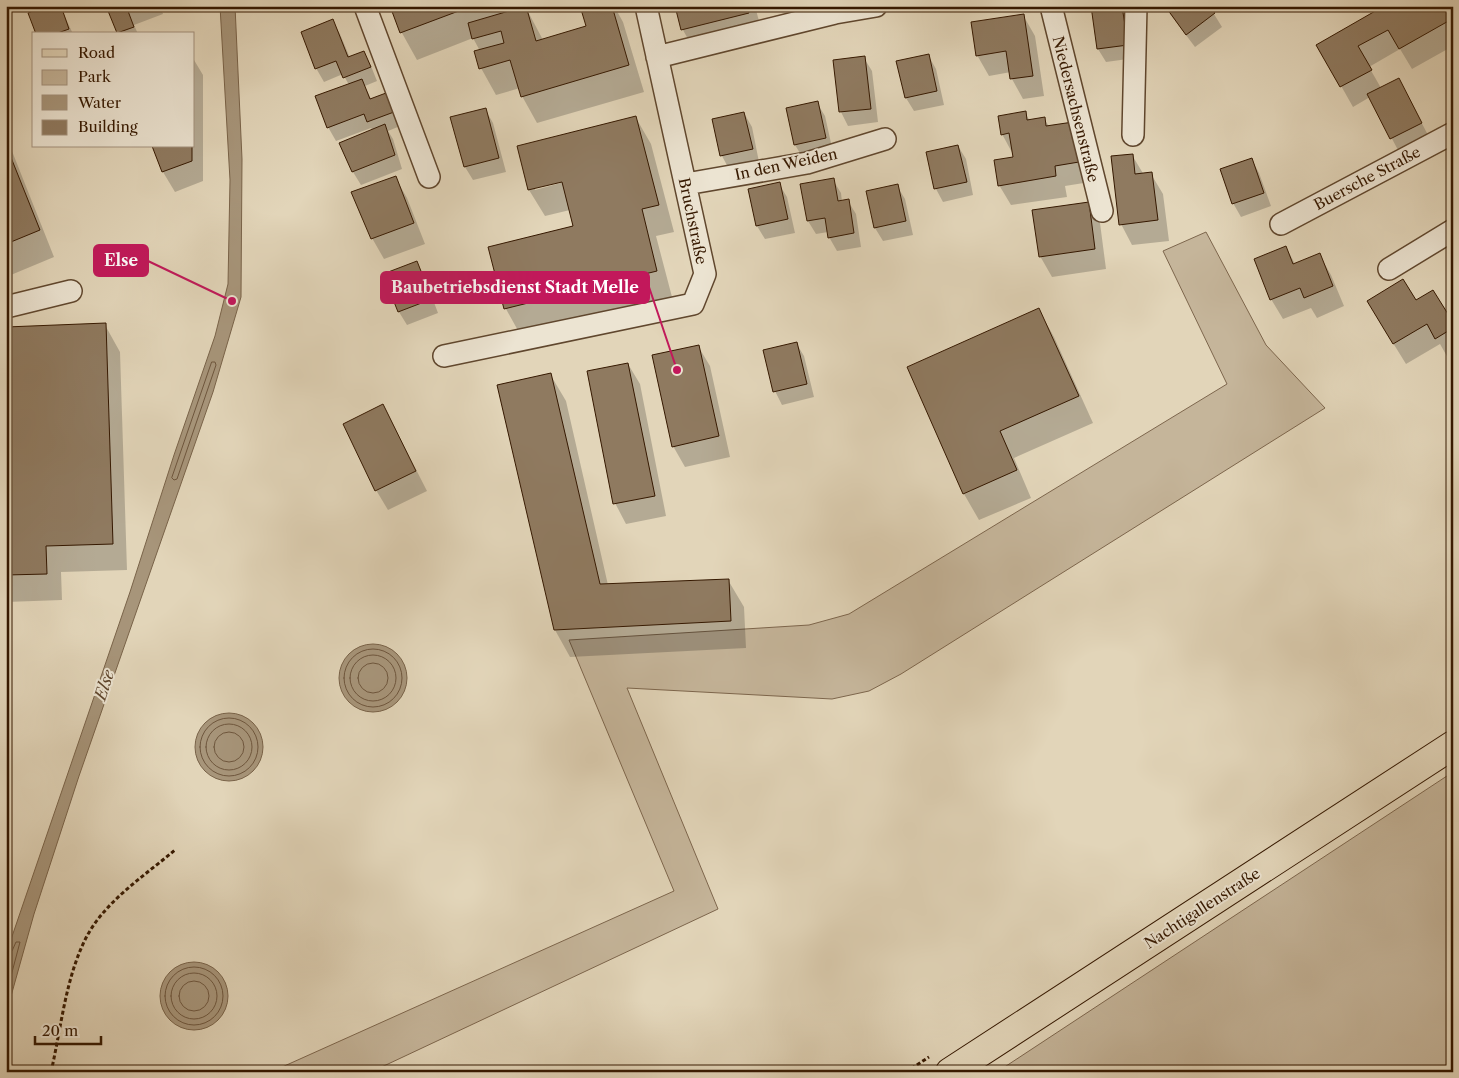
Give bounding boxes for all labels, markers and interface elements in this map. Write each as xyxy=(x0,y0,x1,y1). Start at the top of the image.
legend xyxy=(32,32,195,148)
street label: Niedersachsenstraße xyxy=(1049,34,1103,184)
text: Road xyxy=(78,43,115,62)
text: Park xyxy=(78,67,112,86)
text: Water xyxy=(77,93,122,112)
text: Building xyxy=(78,117,138,136)
street label: Buersche Straße xyxy=(1310,142,1424,214)
street label: In den Weiden xyxy=(733,144,840,184)
street label: Bruchstraße xyxy=(675,176,711,266)
callout: Else xyxy=(94,245,148,276)
text: Else xyxy=(104,250,139,270)
callout: Baubetriebsdienst Stadt Melle xyxy=(381,272,649,303)
text: Baubetriebsdienst Stadt Melle xyxy=(391,277,639,297)
water label: Else xyxy=(89,666,119,704)
street label: Nachtigallenstraße xyxy=(1141,863,1263,953)
scale bar xyxy=(35,1013,101,1045)
text: 20 m xyxy=(42,1021,78,1040)

